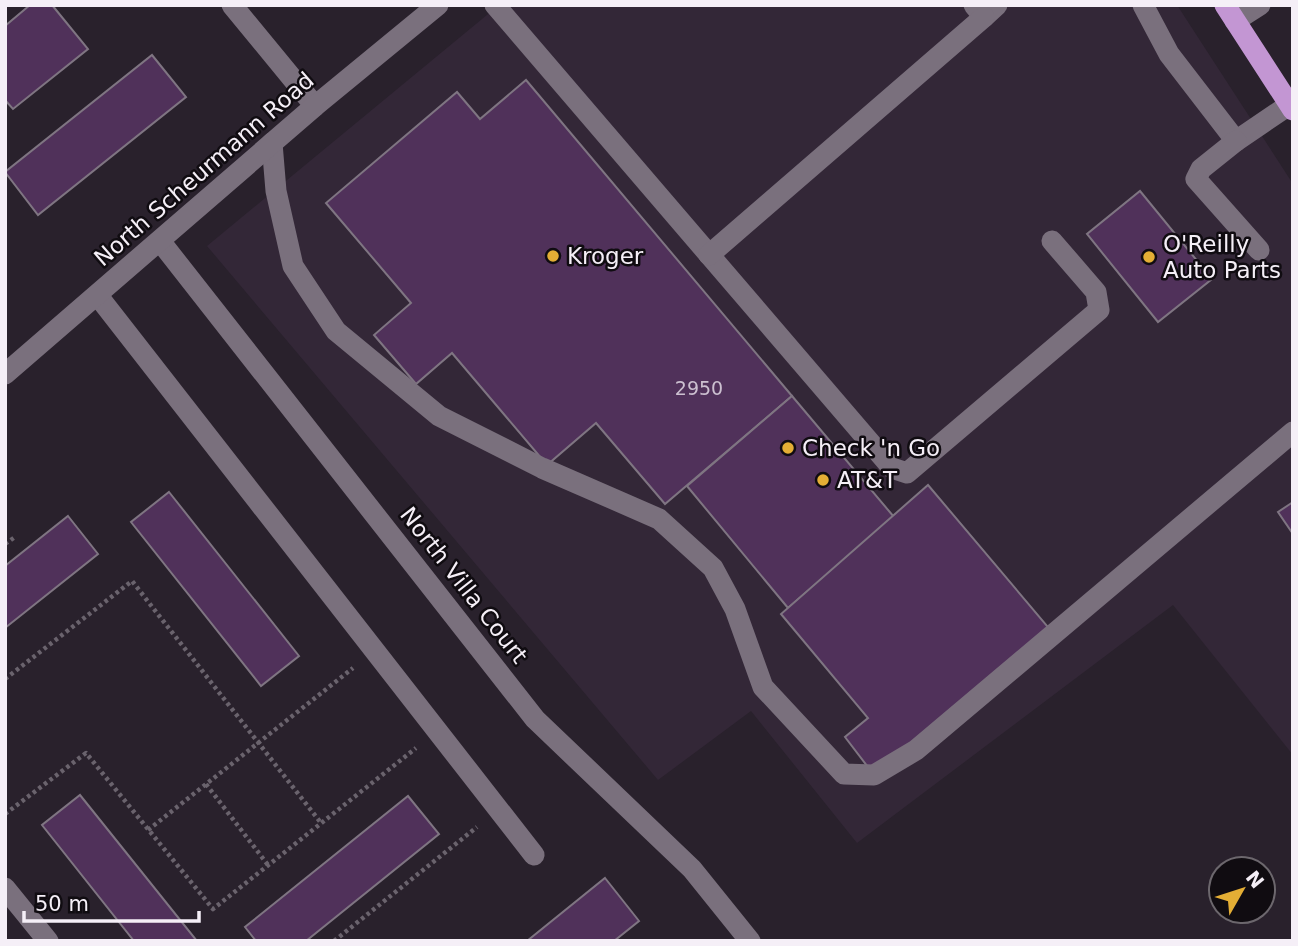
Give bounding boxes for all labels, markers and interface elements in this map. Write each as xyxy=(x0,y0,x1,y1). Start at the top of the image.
street label: North Scheurmann Road xyxy=(89,67,319,271)
place label: O'Reilly Auto Parts xyxy=(1163,231,1281,283)
place label: Kroger xyxy=(567,243,644,269)
marker: Kroger xyxy=(545,248,561,264)
marker: O'Reilly Auto Parts xyxy=(1141,249,1157,265)
house number: 2950 xyxy=(675,377,723,399)
place label: Check 'n Go xyxy=(802,435,940,461)
marker: Check 'n Go xyxy=(780,440,796,456)
place label: AT&T xyxy=(837,467,898,493)
marker: AT&T xyxy=(815,472,831,488)
street label: North Villa Court xyxy=(395,502,533,668)
north arrow xyxy=(1207,855,1277,925)
text: N xyxy=(1242,866,1269,892)
scale bar xyxy=(24,880,200,924)
text: 50 m xyxy=(35,892,89,916)

